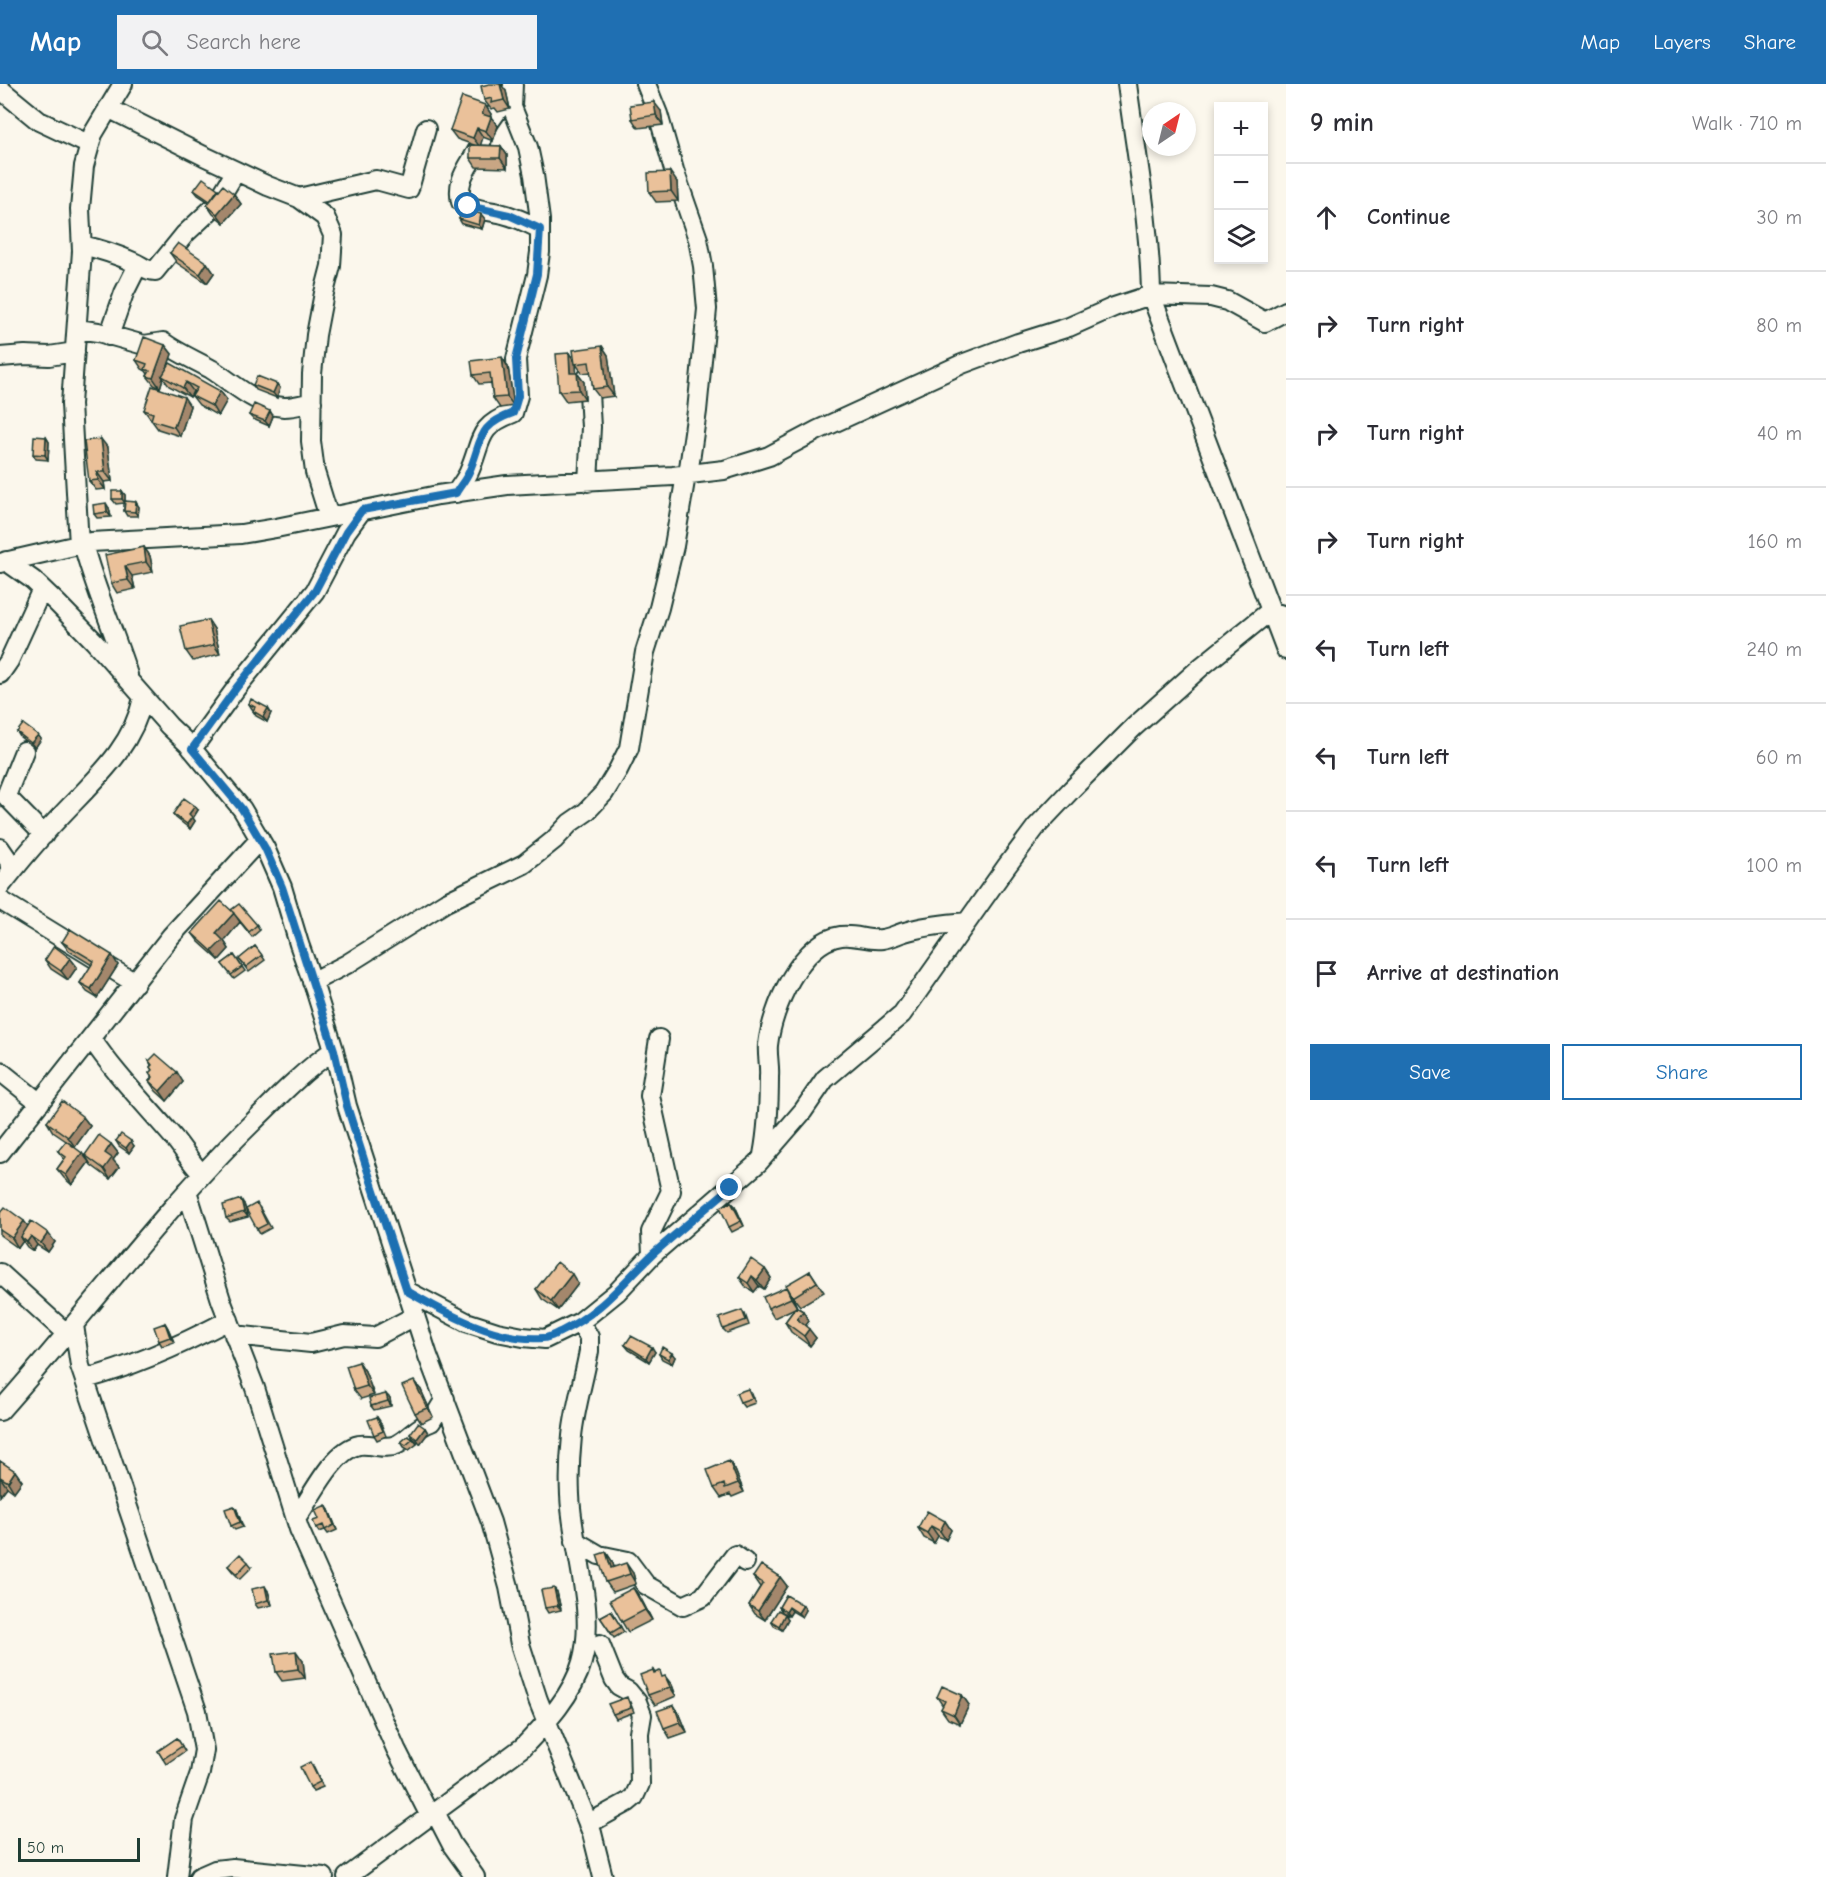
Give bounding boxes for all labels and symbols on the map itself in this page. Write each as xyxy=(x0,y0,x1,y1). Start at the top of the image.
north arrow xyxy=(1142,102,1196,156)
route start xyxy=(454,192,480,218)
route end xyxy=(716,1174,742,1200)
scale bar xyxy=(18,1835,140,1862)

